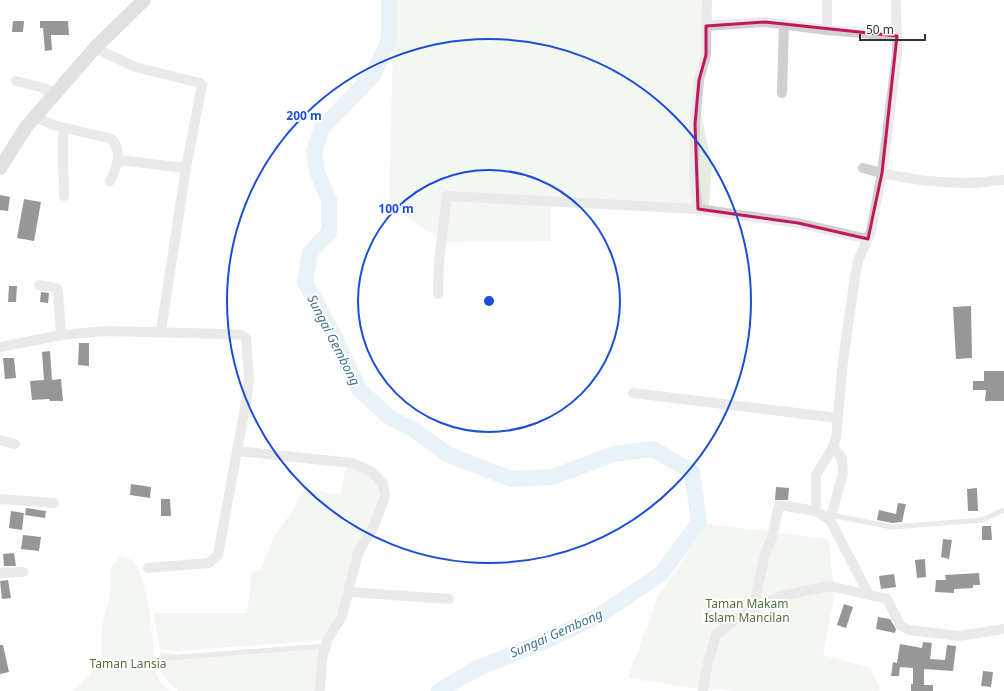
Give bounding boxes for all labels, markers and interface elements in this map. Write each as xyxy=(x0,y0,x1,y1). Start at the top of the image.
scale bar xyxy=(860,16,925,42)
text: 50 m xyxy=(866,21,894,38)
text: 200 m xyxy=(286,107,322,124)
text: 100 m xyxy=(378,200,414,217)
water label: Sungai Gembong xyxy=(303,291,365,389)
centre of rings xyxy=(482,294,496,308)
park label: Taman Makam Islam Mancilan xyxy=(704,595,790,626)
water label: Sungai Gembong xyxy=(507,604,606,662)
park label: Taman Lansia xyxy=(90,655,166,672)

